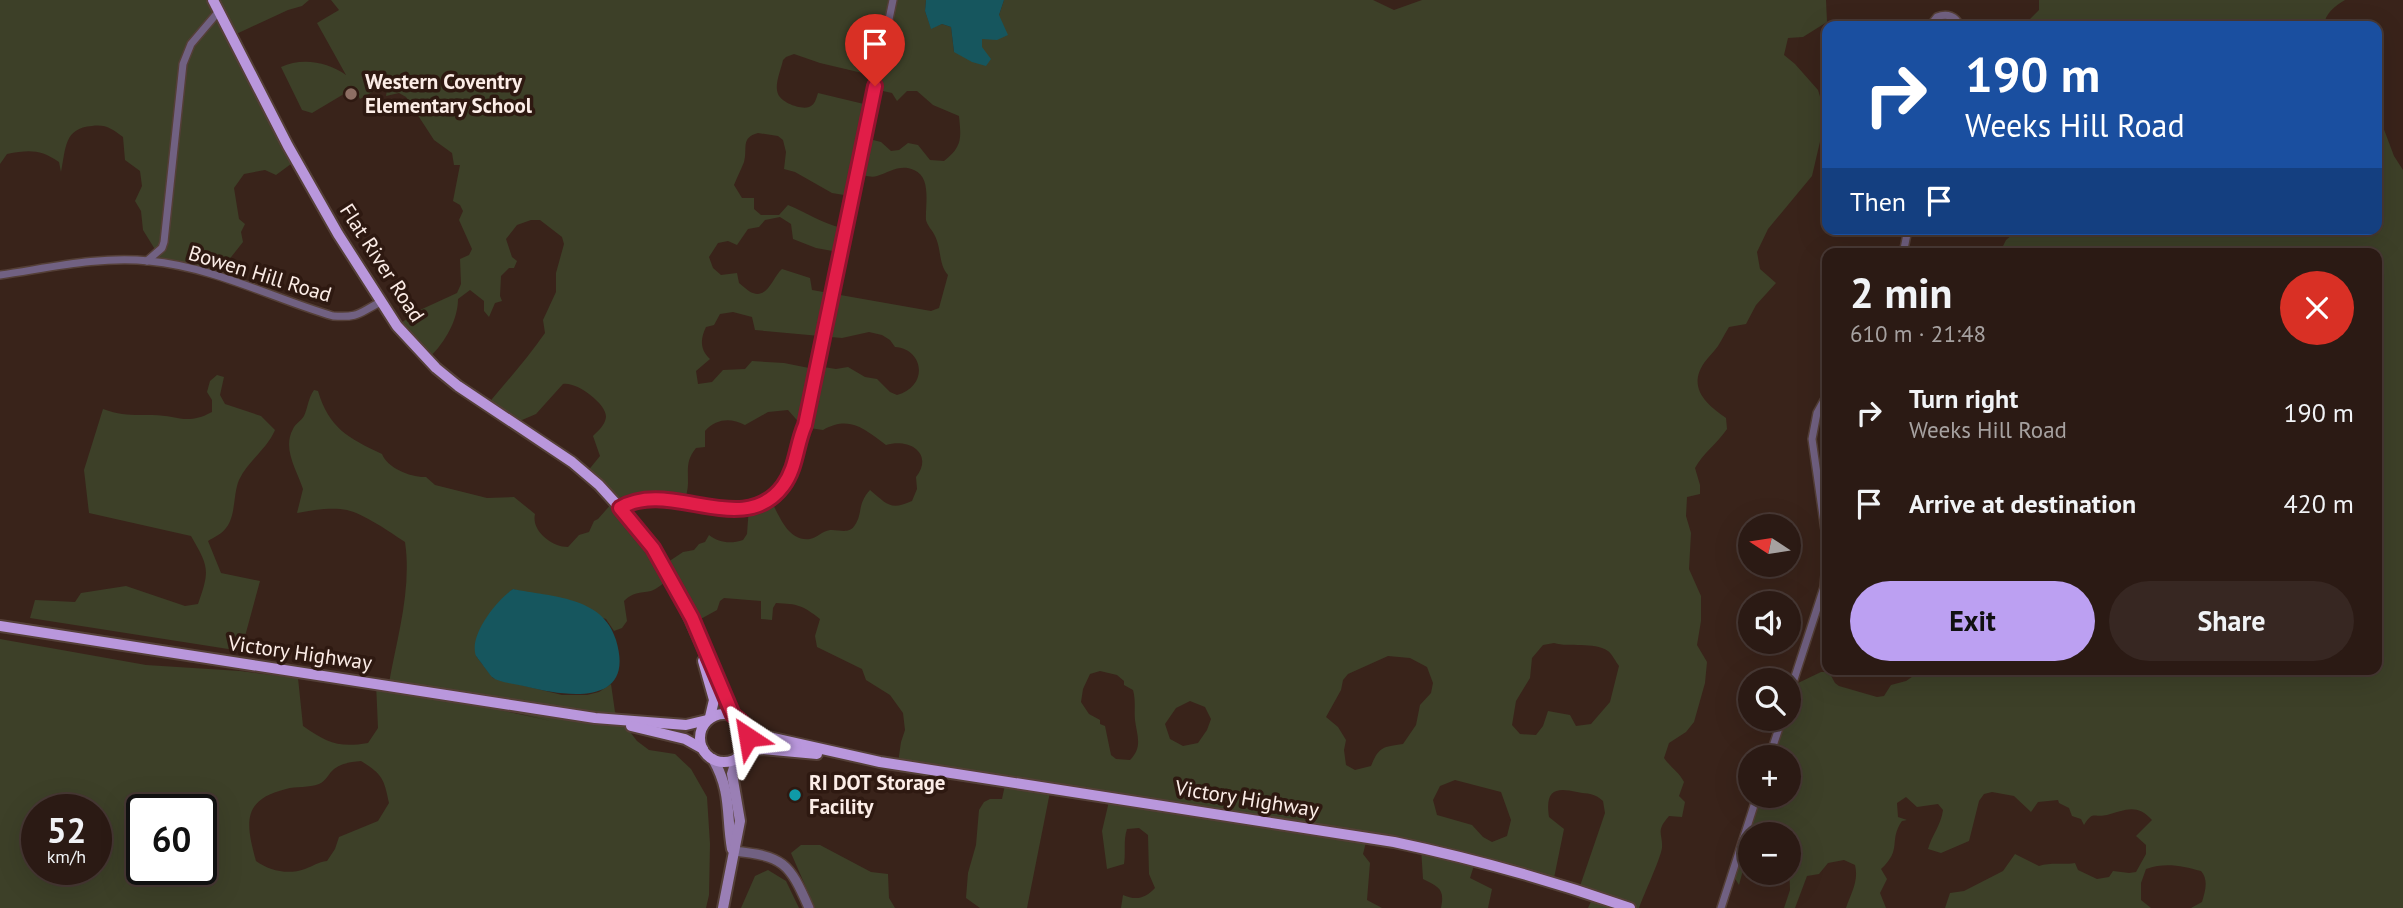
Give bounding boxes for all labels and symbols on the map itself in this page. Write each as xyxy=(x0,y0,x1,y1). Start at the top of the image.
pin xyxy=(845,14,905,86)
place label: Western Coventry Elementary School xyxy=(365,68,533,119)
marker: Western Coventry Elementary School xyxy=(343,86,359,102)
street label: Flat River Road xyxy=(334,198,431,327)
street label: Bowen Hill Road xyxy=(185,239,335,308)
north arrow xyxy=(1738,514,1801,578)
street label: Victory Highway xyxy=(225,629,374,676)
position arrow xyxy=(711,700,785,774)
place label: RI DOT Storage Facility xyxy=(809,769,946,820)
street label: Victory Highway xyxy=(1172,774,1321,823)
marker: RI DOT Storage Facility xyxy=(787,787,803,803)
speed limit sign: 60 xyxy=(126,794,217,885)

